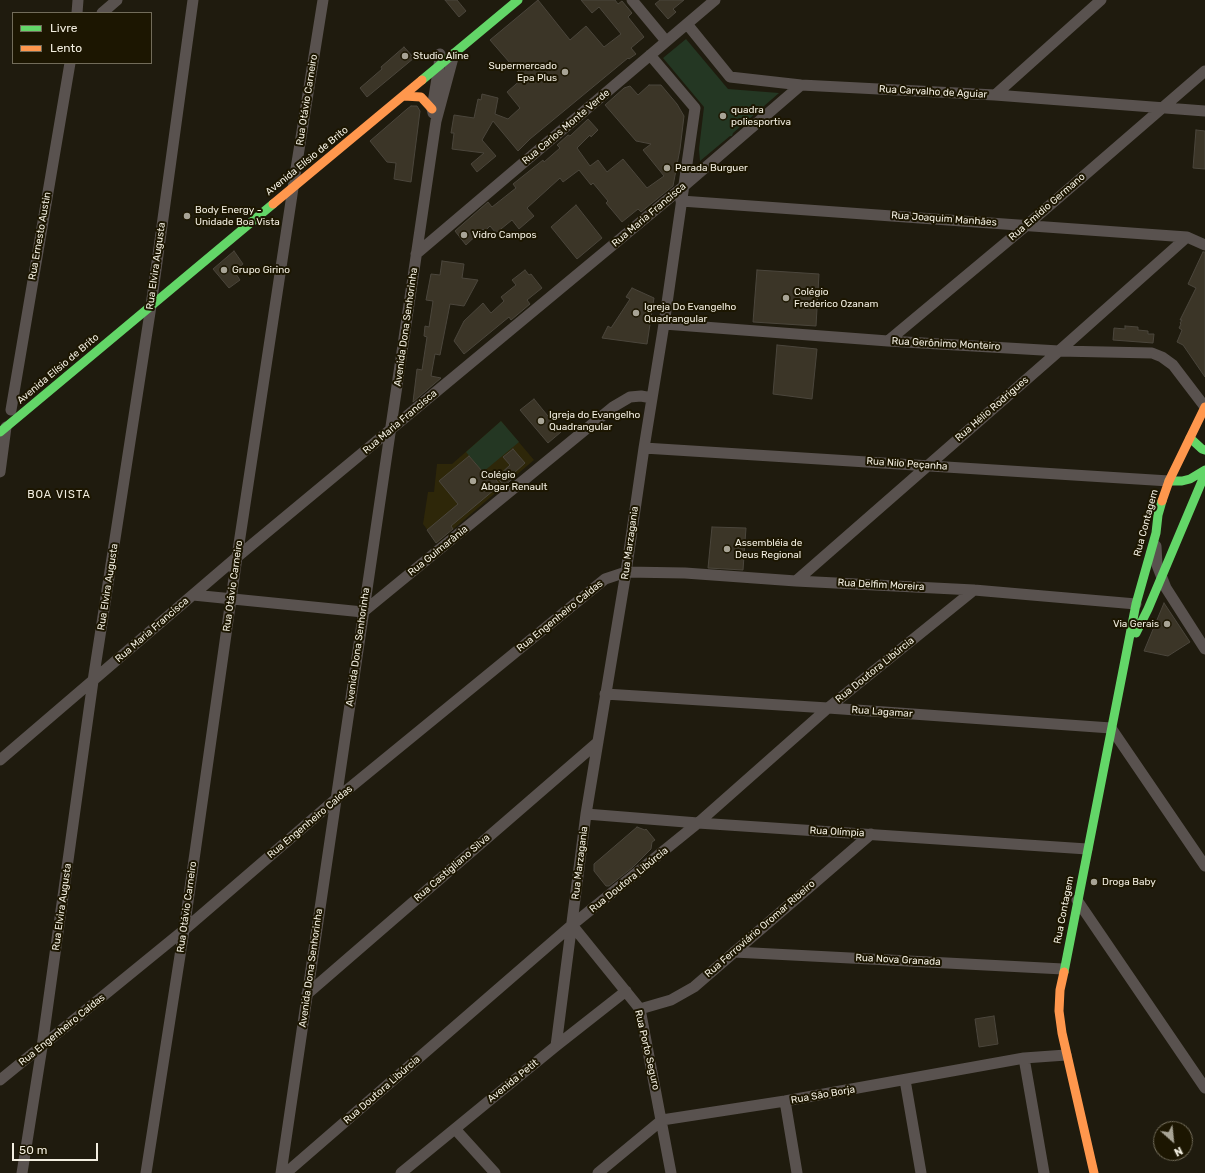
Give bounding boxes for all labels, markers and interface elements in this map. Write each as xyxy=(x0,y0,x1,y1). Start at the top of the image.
legend xyxy=(12,12,152,64)
text: Livre xyxy=(50,21,77,35)
text: Lento xyxy=(50,41,82,55)
place label: Studio Aline xyxy=(413,50,469,62)
marker: Studio Aline xyxy=(400,51,410,61)
street label: Rua Otávio Carneiro xyxy=(294,53,320,147)
place label: Supermercado Epa Plus xyxy=(488,60,557,84)
marker: Supermercado Epa Plus xyxy=(560,67,570,77)
street label: Rua Carvalho de Aguiar xyxy=(879,83,987,101)
street label: Rua Carlos Monte Verde xyxy=(520,87,612,167)
place label: quadra poliesportiva xyxy=(731,104,791,128)
marker: quadra poliesportiva xyxy=(718,111,728,121)
street label: Avenida Elísio de Brito xyxy=(263,124,351,198)
place label: Parada Burguer xyxy=(675,162,748,174)
marker: Parada Burguer xyxy=(662,163,672,173)
street label: Rua Emídio Germano xyxy=(1007,171,1087,243)
street label: Rua Maria Francisca xyxy=(609,180,689,250)
street label: Rua Ernesto Austin xyxy=(26,191,54,281)
place label: Body Energy - Unidade Boa Vista xyxy=(195,204,280,228)
street label: Rua Joaquim Manhães xyxy=(891,209,997,229)
marker: Body Energy - Unidade Boa Vista xyxy=(182,211,192,221)
street label: Rua Elvira Augusta xyxy=(144,222,168,310)
place label: Vidro Campos xyxy=(472,229,537,241)
marker: Vidro Campos xyxy=(459,230,469,240)
place label: Grupo Girino xyxy=(232,264,290,276)
marker: Grupo Girino xyxy=(219,265,229,275)
street label: Avenida Dona Senhorinha xyxy=(392,267,420,387)
place label: Colégio Frederico Ozanam xyxy=(794,286,878,310)
marker: Colégio Frederico Ozanam xyxy=(781,293,791,303)
place label: Igreja Do Evangelho Quadrangular xyxy=(644,301,736,324)
marker: Igreja Do Evangelho Quadrangular xyxy=(631,308,641,318)
street label: Avenida Elísio de Brito xyxy=(15,331,101,407)
street label: Rua Gerônimo Monteiro xyxy=(891,335,1001,353)
street label: Rua Hélio Rodrigues xyxy=(953,374,1031,444)
street label: Rua Maria Francisca xyxy=(360,387,440,457)
place label: Igreja do Evangelho Quadrangular xyxy=(549,409,640,432)
marker: Igreja do Evangelho Quadrangular xyxy=(536,416,546,426)
street label: Rua Nilo Peçanha xyxy=(866,455,948,473)
place label: Colégio Abgar Renault xyxy=(481,469,547,492)
marker: Colégio Abgar Renault xyxy=(468,476,478,486)
district label: BOA VISTA xyxy=(27,488,91,502)
street label: Rua Contagem xyxy=(1131,488,1161,558)
street label: Rua Marzagania xyxy=(619,506,641,580)
street label: Rua Guimarânia xyxy=(406,523,470,579)
place label: Assembléia de Deus Regional xyxy=(735,537,802,560)
street label: Rua Otávio Carneiro xyxy=(221,539,245,633)
street label: Rua Elvira Augusta xyxy=(95,543,121,631)
marker: Assembléia de Deus Regional xyxy=(722,544,732,554)
street label: Rua Delfim Moreira xyxy=(837,577,925,593)
street label: Rua Engenheiro Caldas xyxy=(514,578,606,654)
street label: Avenida Dona Senhorinha xyxy=(344,587,372,707)
street label: Rua Maria Francisca xyxy=(113,595,191,665)
place label: Via Gerais xyxy=(1113,618,1159,630)
marker: Via Gerais xyxy=(1162,619,1172,629)
street label: Rua Doutora Libúrcia xyxy=(833,635,917,705)
street label: Rua Lagamar xyxy=(851,704,913,720)
street label: Rua Engenheiro Caldas xyxy=(265,783,355,861)
street label: Rua Olímpia xyxy=(809,825,865,839)
street label: Rua Marzagania xyxy=(570,826,590,900)
street label: Rua Castigliano Silva xyxy=(412,832,492,904)
street label: Rua Doutora Libúrcia xyxy=(587,845,671,915)
street label: Rua Otávio Carneiro xyxy=(175,860,199,954)
street label: Rua Elvira Augusta xyxy=(50,863,74,951)
street label: Rua Contagem xyxy=(1052,875,1076,945)
place label: Droga Baby xyxy=(1102,876,1156,888)
marker: Droga Baby xyxy=(1089,877,1099,887)
street label: Rua Ferroviário Oromar Ribeiro xyxy=(702,878,818,980)
street label: Avenida Dona Senhorinha xyxy=(297,908,325,1028)
street label: Rua Nova Granada xyxy=(855,952,941,968)
street label: Rua Engenheiro Caldas xyxy=(16,992,108,1068)
street label: Rua Porto Seguro xyxy=(632,1009,662,1091)
street label: Rua Doutora Libúrcia xyxy=(341,1053,423,1127)
street label: Avenida Petit xyxy=(485,1057,541,1105)
street label: Rua São Borja xyxy=(790,1083,856,1107)
north arrow xyxy=(1153,1121,1193,1161)
scale bar xyxy=(14,1135,100,1161)
text: 50 m xyxy=(19,1143,47,1157)
text: N xyxy=(1172,1144,1185,1159)

